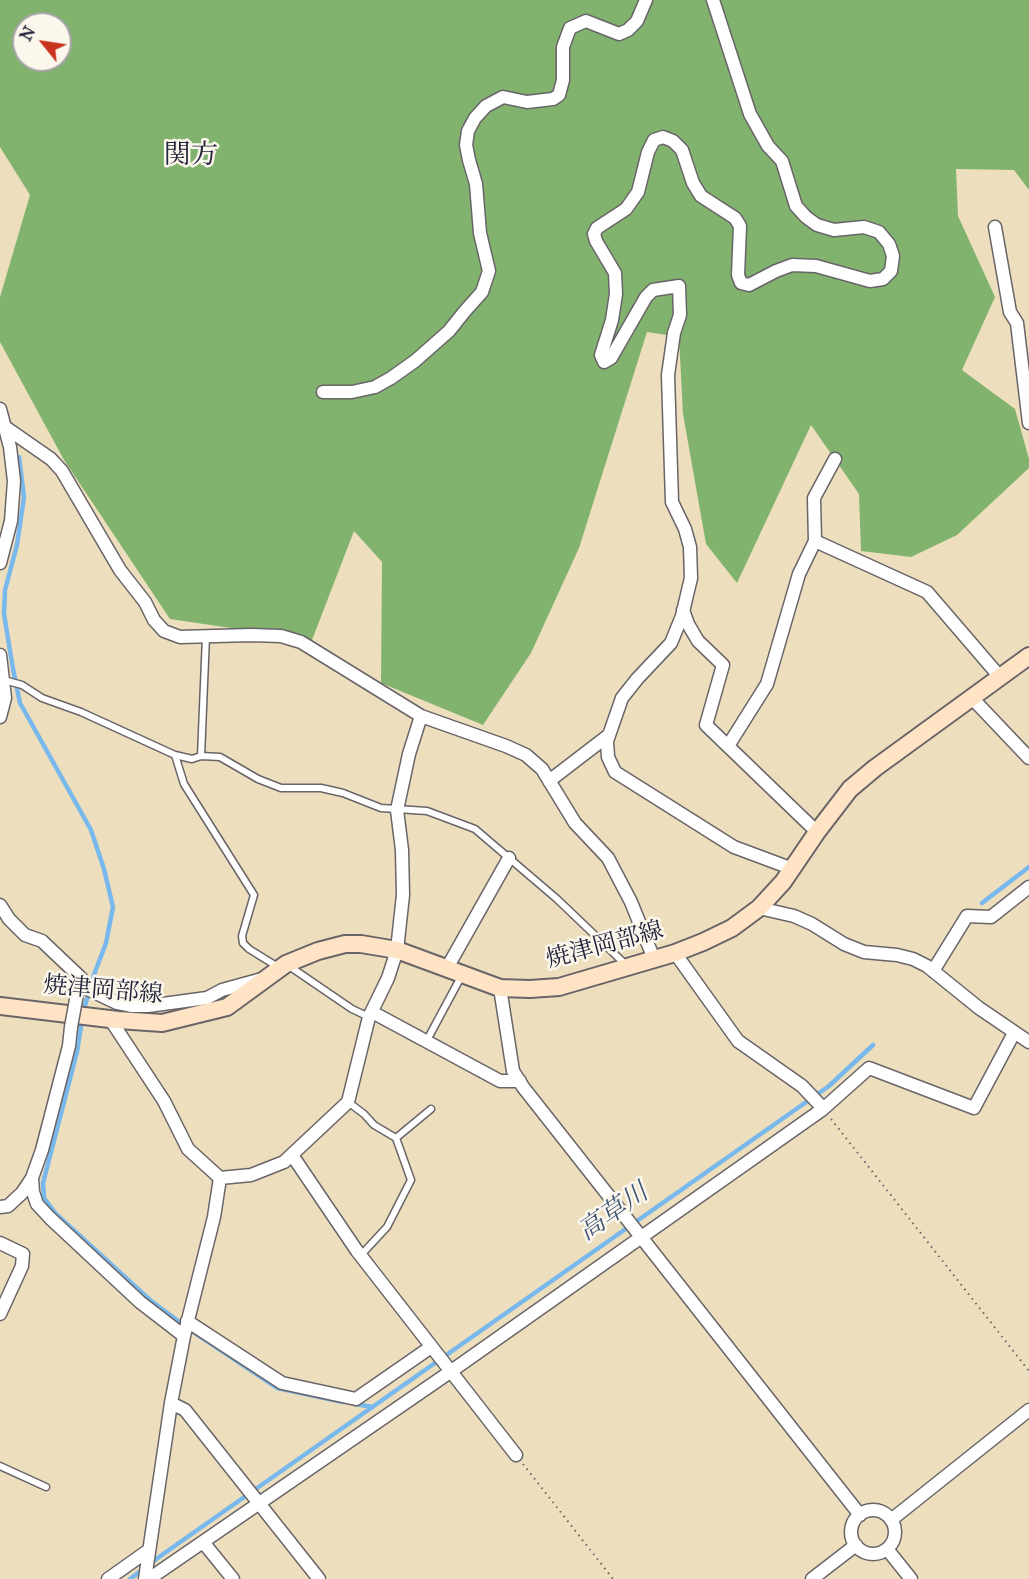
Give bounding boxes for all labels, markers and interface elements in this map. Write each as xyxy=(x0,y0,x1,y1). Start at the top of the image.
north arrow xyxy=(12,12,72,72)
text: N xyxy=(16,23,39,44)
district label: 関方 xyxy=(164,140,218,172)
street label: 焼津岡部線 xyxy=(543,917,667,975)
street label: 焼津岡部線 xyxy=(42,971,164,1011)
water label: 高草川 xyxy=(573,1178,655,1248)

